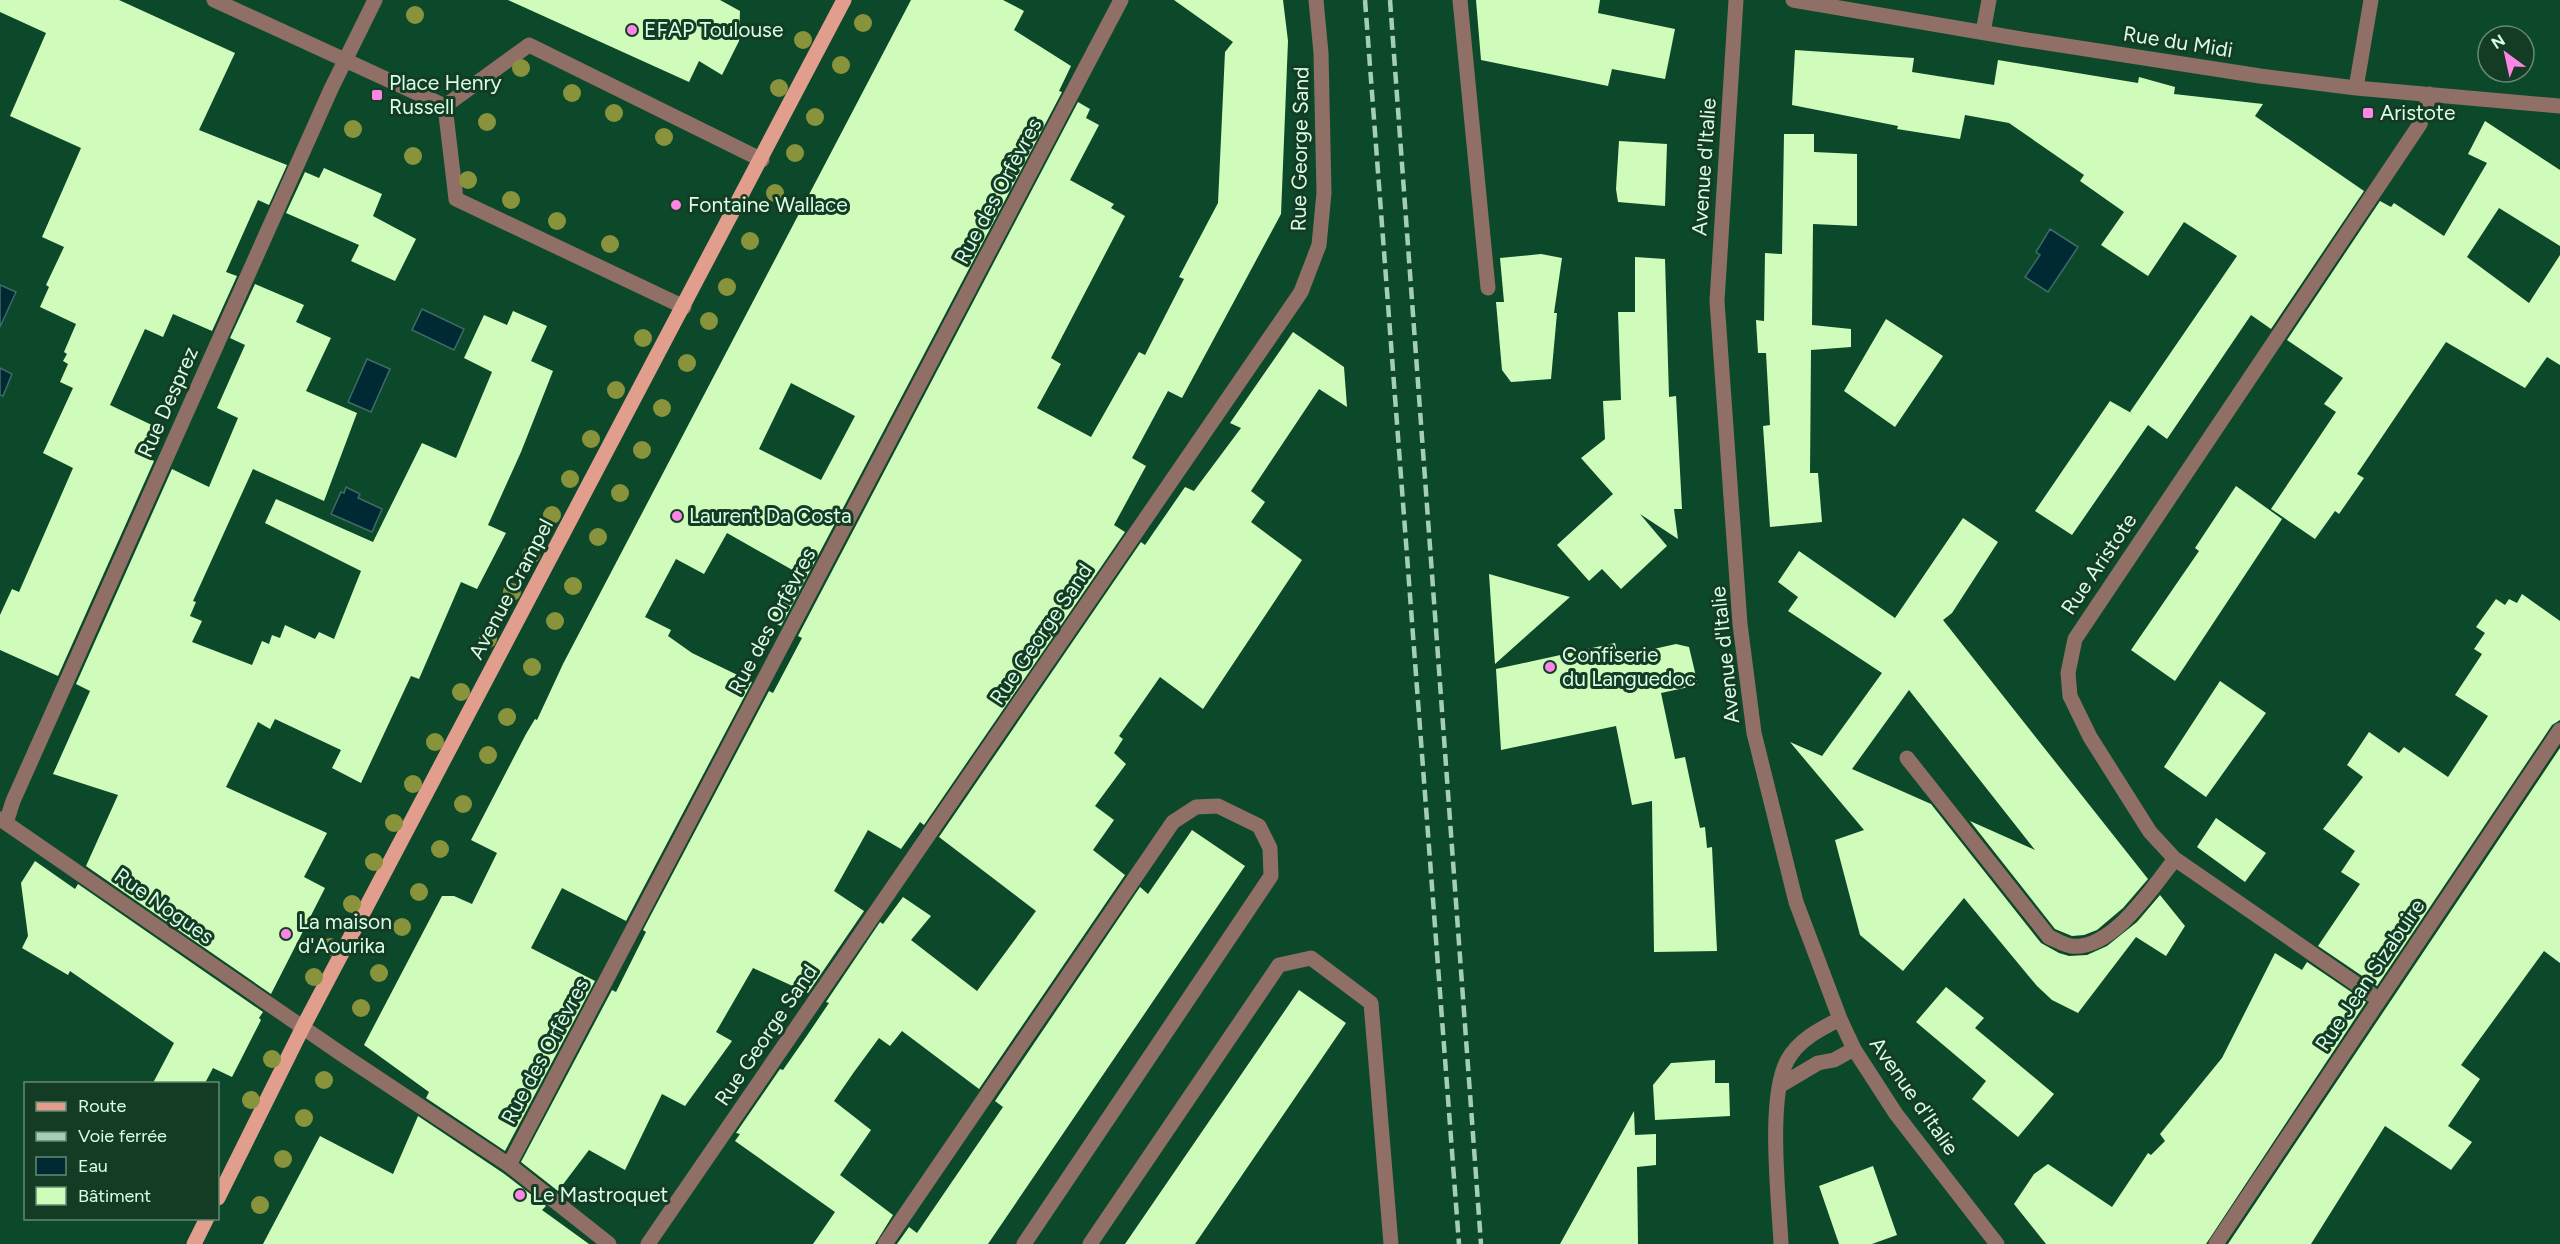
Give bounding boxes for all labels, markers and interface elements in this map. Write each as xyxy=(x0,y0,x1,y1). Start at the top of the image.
place label: EFAP Toulouse xyxy=(644,17,783,42)
street label: Rue du Midi xyxy=(2122,21,2235,62)
marker: EFAP Toulouse xyxy=(625,23,639,37)
north arrow xyxy=(2476,24,2536,84)
text: N xyxy=(2488,31,2508,53)
street label: Rue George Sand xyxy=(1286,66,1313,232)
place label: Place Henry Russell xyxy=(389,70,502,119)
marker: Place Henry Russell xyxy=(370,88,384,102)
street label: Avenue d'Italie xyxy=(1686,97,1721,237)
place label: Aristote xyxy=(2380,100,2455,125)
marker: Aristote xyxy=(2361,106,2375,120)
street label: Rue des Orfèvres xyxy=(949,113,1047,268)
place label: Fontaine Wallace xyxy=(688,192,848,217)
marker: Fontaine Wallace xyxy=(669,198,683,212)
street label: Rue Desprez xyxy=(132,343,203,461)
place label: Laurent Da Costa xyxy=(689,503,852,528)
street label: Rue Aristote xyxy=(2056,508,2142,619)
marker: Laurent Da Costa xyxy=(670,509,684,523)
street label: Avenue Crampel xyxy=(463,514,558,663)
street label: Rue des Orfèvres xyxy=(723,543,821,698)
street label: Rue George Sand xyxy=(984,558,1097,709)
street label: Avenue d'Italie xyxy=(1705,585,1744,725)
place label: Confiserie du Languedoc xyxy=(1562,642,1696,691)
marker: Confiserie du Languedoc xyxy=(1543,660,1557,674)
street label: Rue Nogues xyxy=(110,862,219,949)
street label: Rue Jean Sizabuire xyxy=(2310,894,2430,1055)
place label: La maison d'Aourika xyxy=(298,909,392,958)
marker: La maison d'Aourika xyxy=(279,927,293,941)
street label: Rue George Sand xyxy=(709,959,822,1110)
street label: Rue des Orfèvres xyxy=(496,973,594,1128)
street label: Avenue d'Italie xyxy=(1865,1032,1964,1159)
legend xyxy=(24,1082,219,1220)
text: Route xyxy=(78,1095,127,1117)
text: Voie ferrée xyxy=(78,1125,167,1147)
text: Eau xyxy=(78,1155,108,1177)
place label: Le Mastroquet xyxy=(532,1182,668,1207)
text: Bâtiment xyxy=(78,1185,151,1207)
marker: Le Mastroquet xyxy=(513,1188,527,1202)

